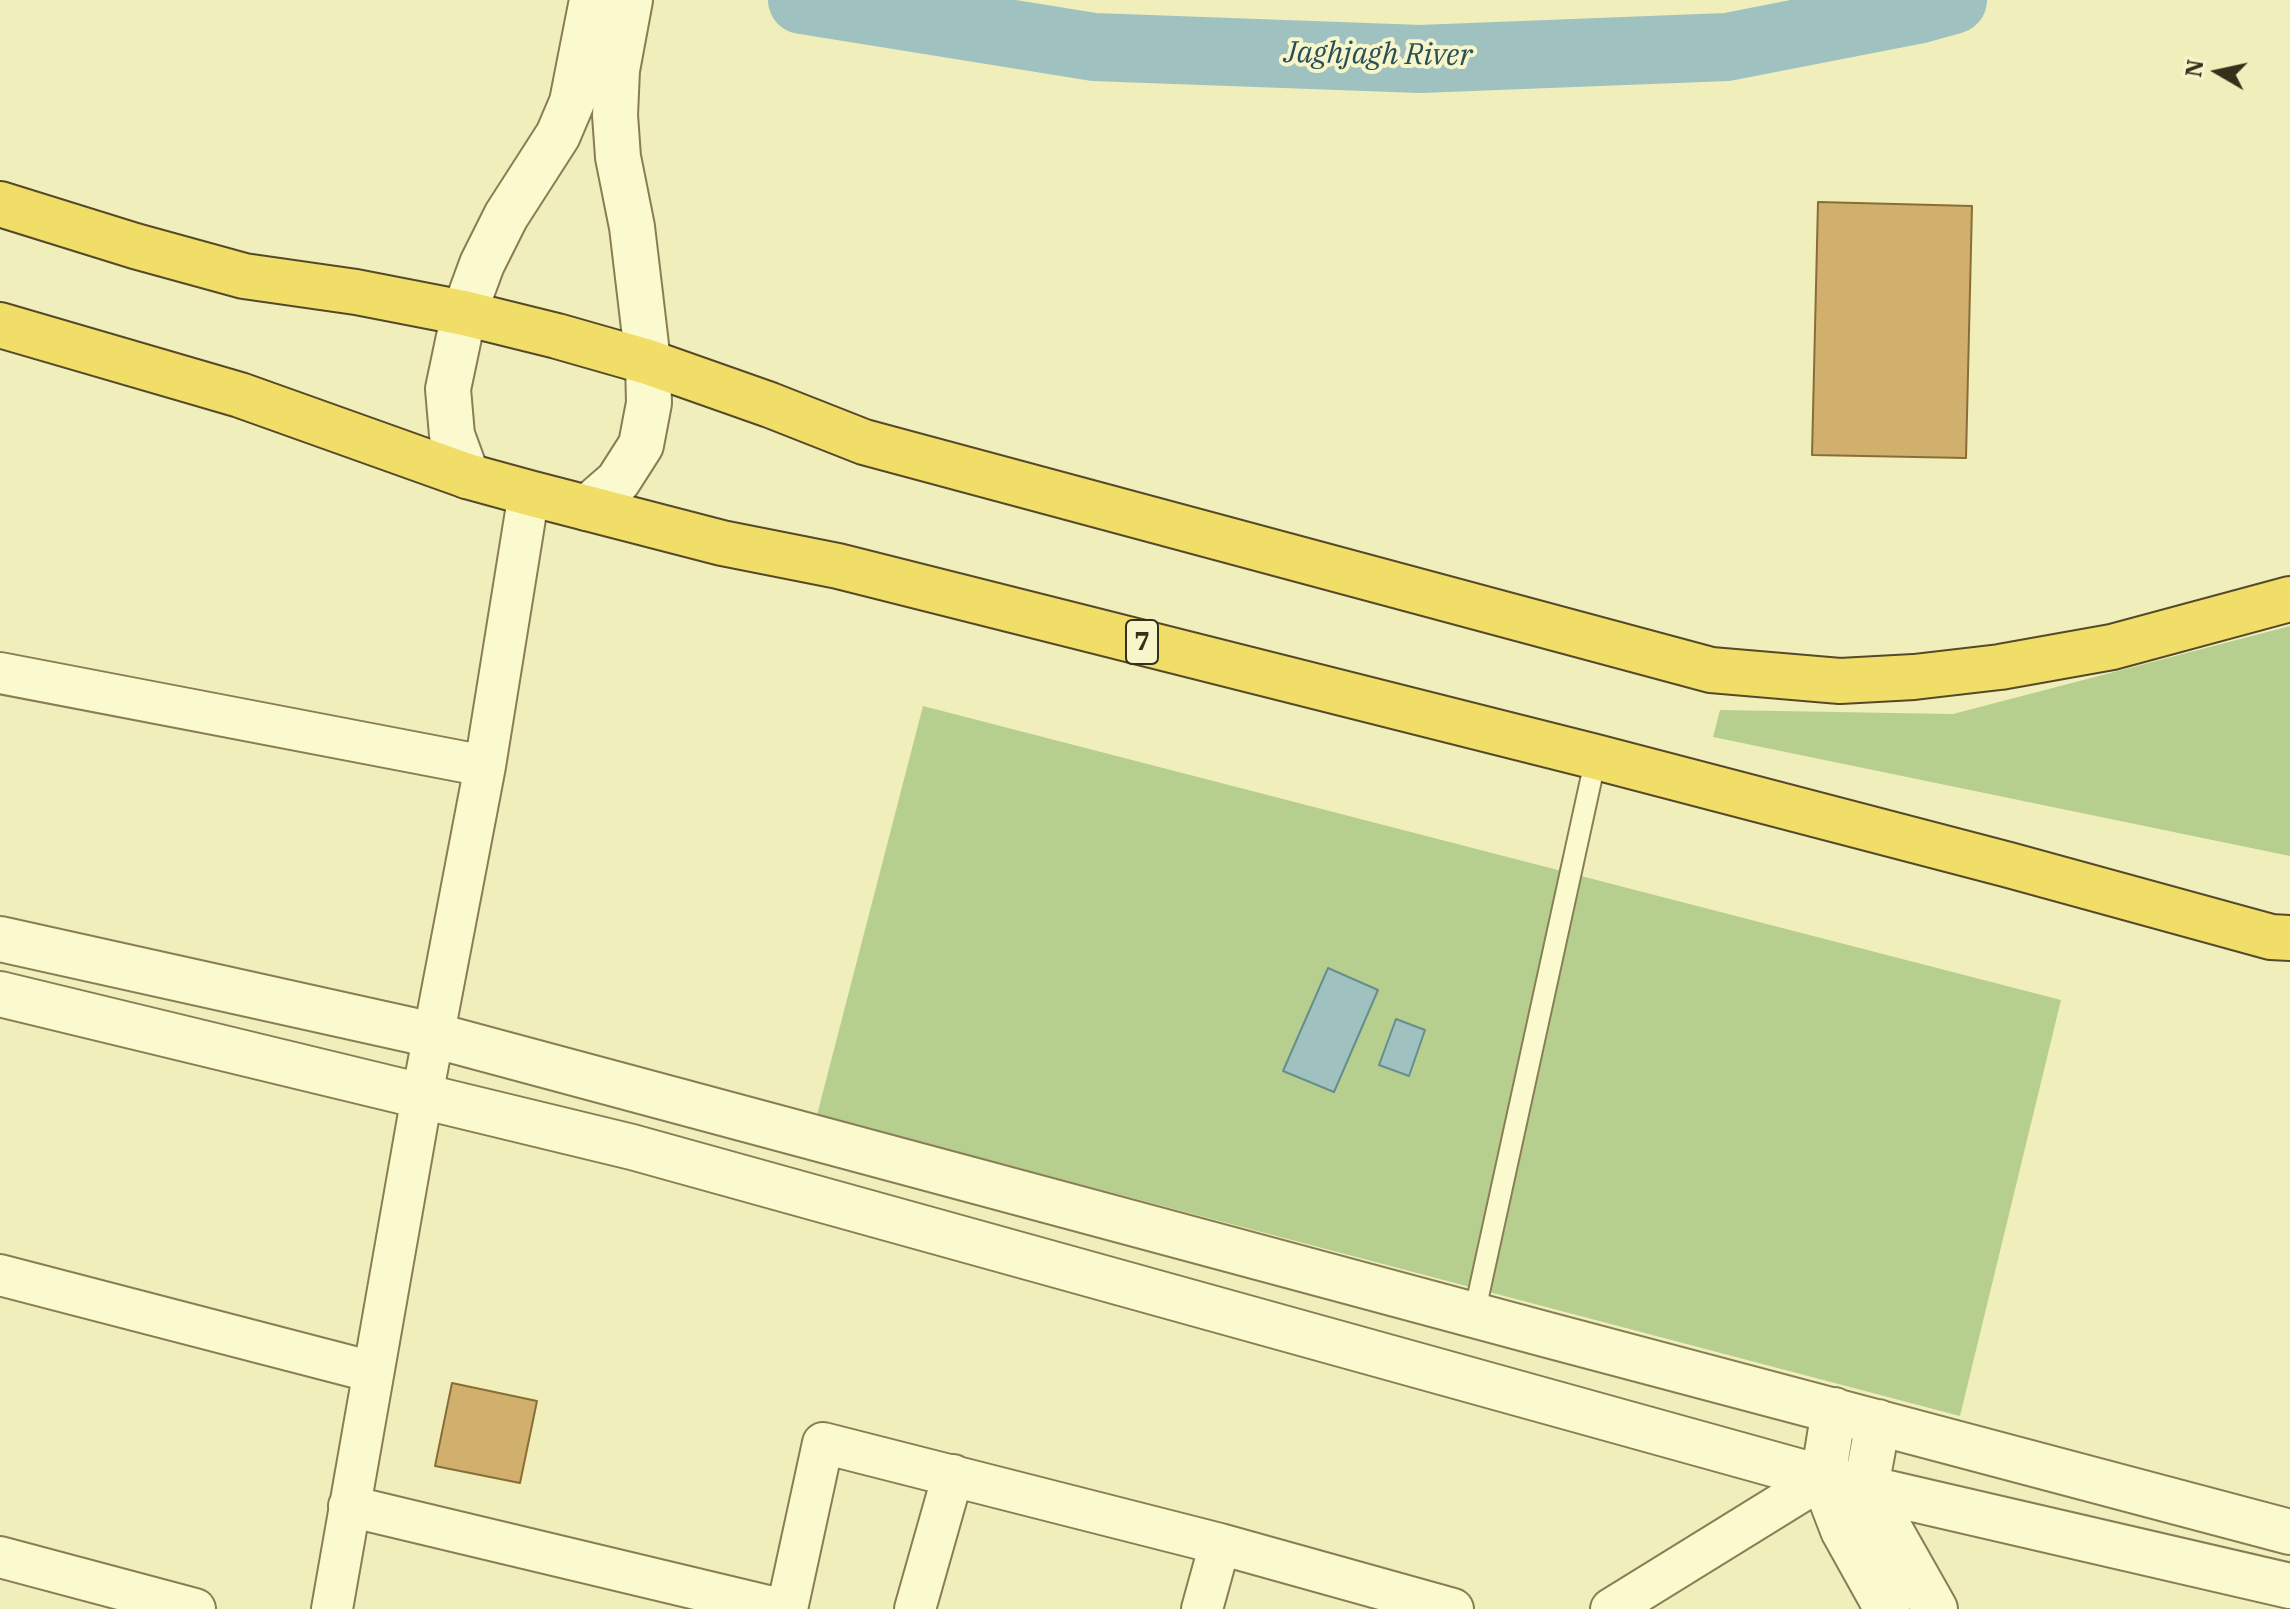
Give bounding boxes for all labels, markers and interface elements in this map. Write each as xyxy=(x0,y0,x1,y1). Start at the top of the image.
north arrow xyxy=(2178,32,2258,112)
water label: Jaghjagh River xyxy=(1283,35,1473,75)
text: N xyxy=(2178,57,2209,79)
road number: 7 xyxy=(1126,620,1158,664)

